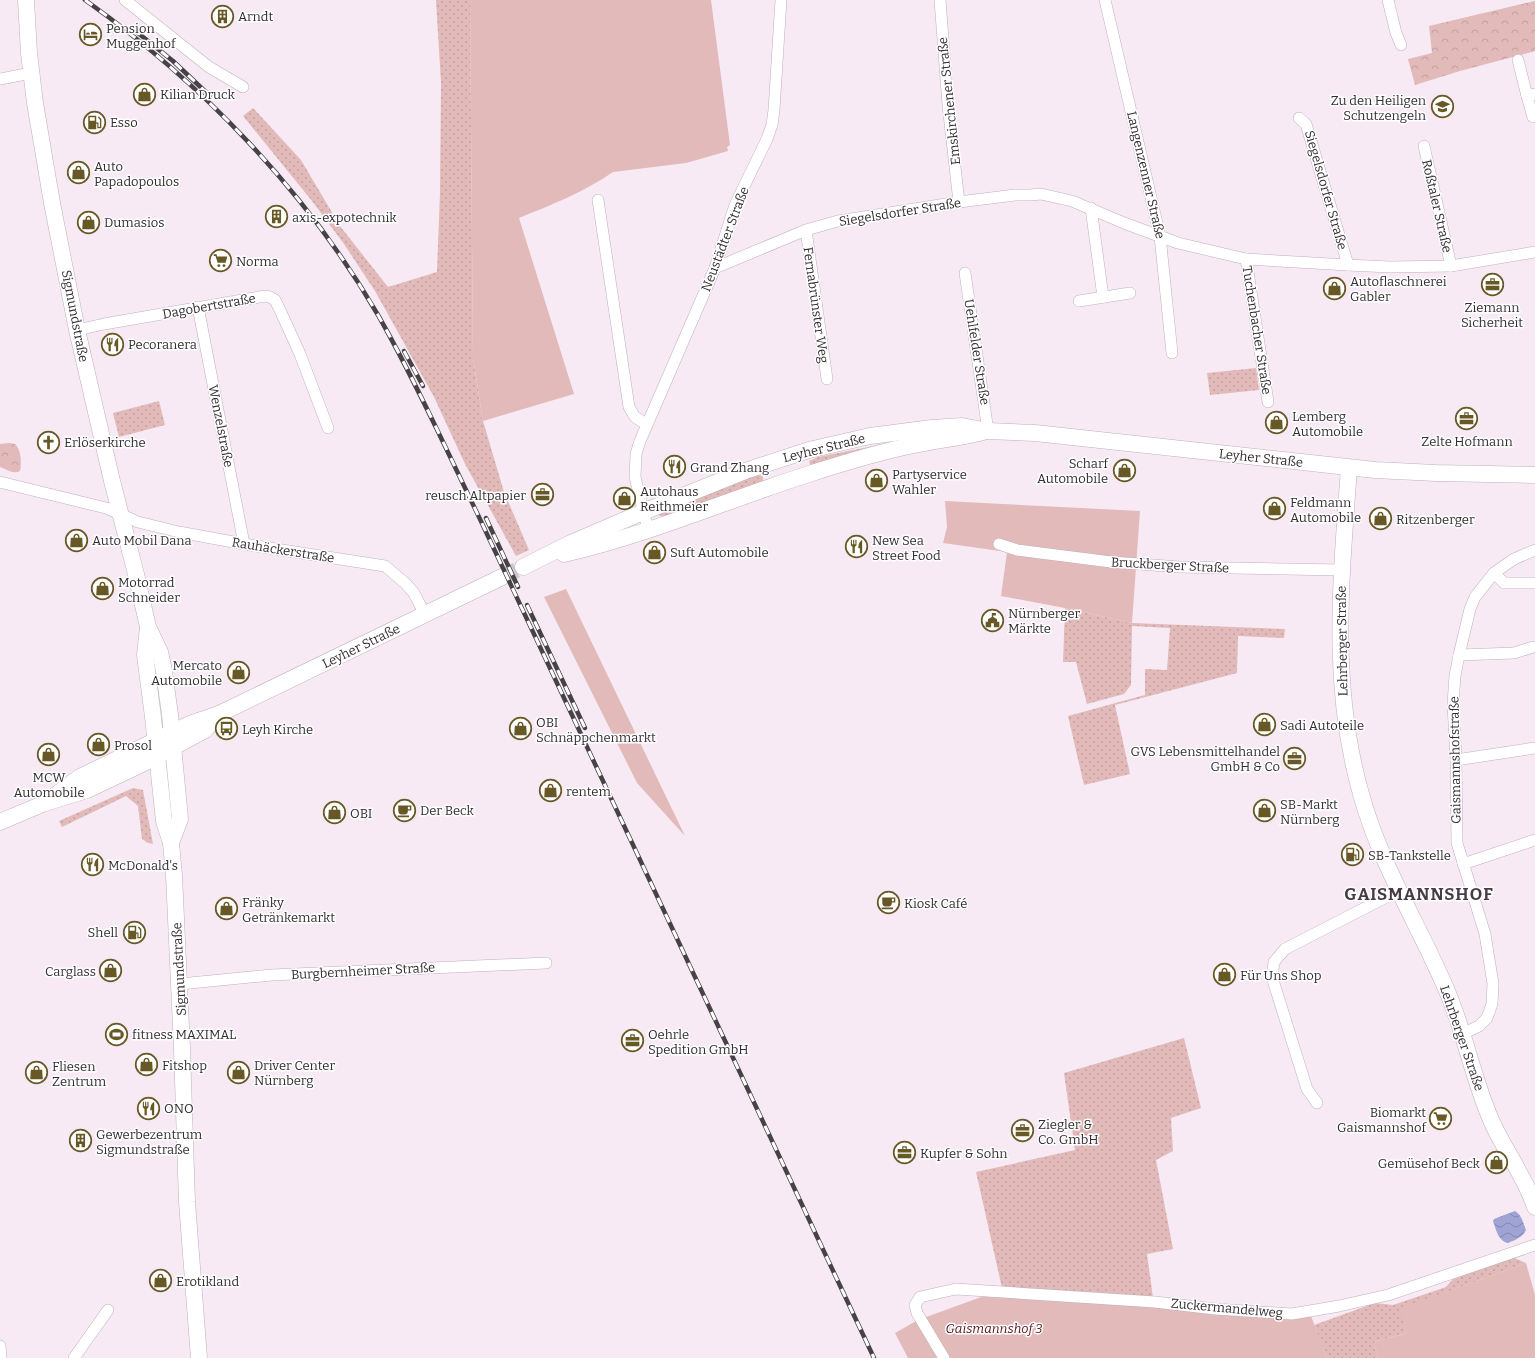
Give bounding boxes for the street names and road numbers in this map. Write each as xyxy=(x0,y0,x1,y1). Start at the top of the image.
street label: Emskirchener Straße xyxy=(935,36,963,166)
street label: Langenzenner Straße xyxy=(1124,110,1168,240)
street label: Siegelsdorfer Straße xyxy=(1302,129,1350,251)
street label: Roßtaler Straße xyxy=(1419,158,1455,254)
street label: Neustädter Straße xyxy=(698,184,752,294)
street label: Siegelsdorfer Straße xyxy=(838,195,962,229)
street label: Fernabrünster Weg xyxy=(800,246,832,364)
street label: Tuchenbacher Straße xyxy=(1239,265,1275,395)
street label: Sigmundstraße xyxy=(59,269,91,363)
street label: Dagobertstraße xyxy=(161,290,257,322)
street label: Uehlfelder Straße xyxy=(961,298,993,406)
street label: Wenzelstraße xyxy=(206,384,236,468)
street label: Leyher Straße xyxy=(781,431,867,465)
street label: Leyher Straße xyxy=(1218,446,1304,470)
street label: Rauhäckerstraße xyxy=(231,534,335,566)
street label: Bruckberger Straße xyxy=(1111,554,1229,576)
street label: Lehrberger Straße xyxy=(1334,586,1350,696)
street label: Leyher Straße xyxy=(320,621,402,671)
street label: Gaismannshofstraße xyxy=(1446,696,1464,824)
street label: Sigmundstraße xyxy=(169,922,189,1016)
street label: Burgbernheimer Straße xyxy=(291,960,435,982)
street label: Lehrberger Straße xyxy=(1437,983,1487,1093)
street label: Zuckermandelweg xyxy=(1170,1296,1284,1320)

